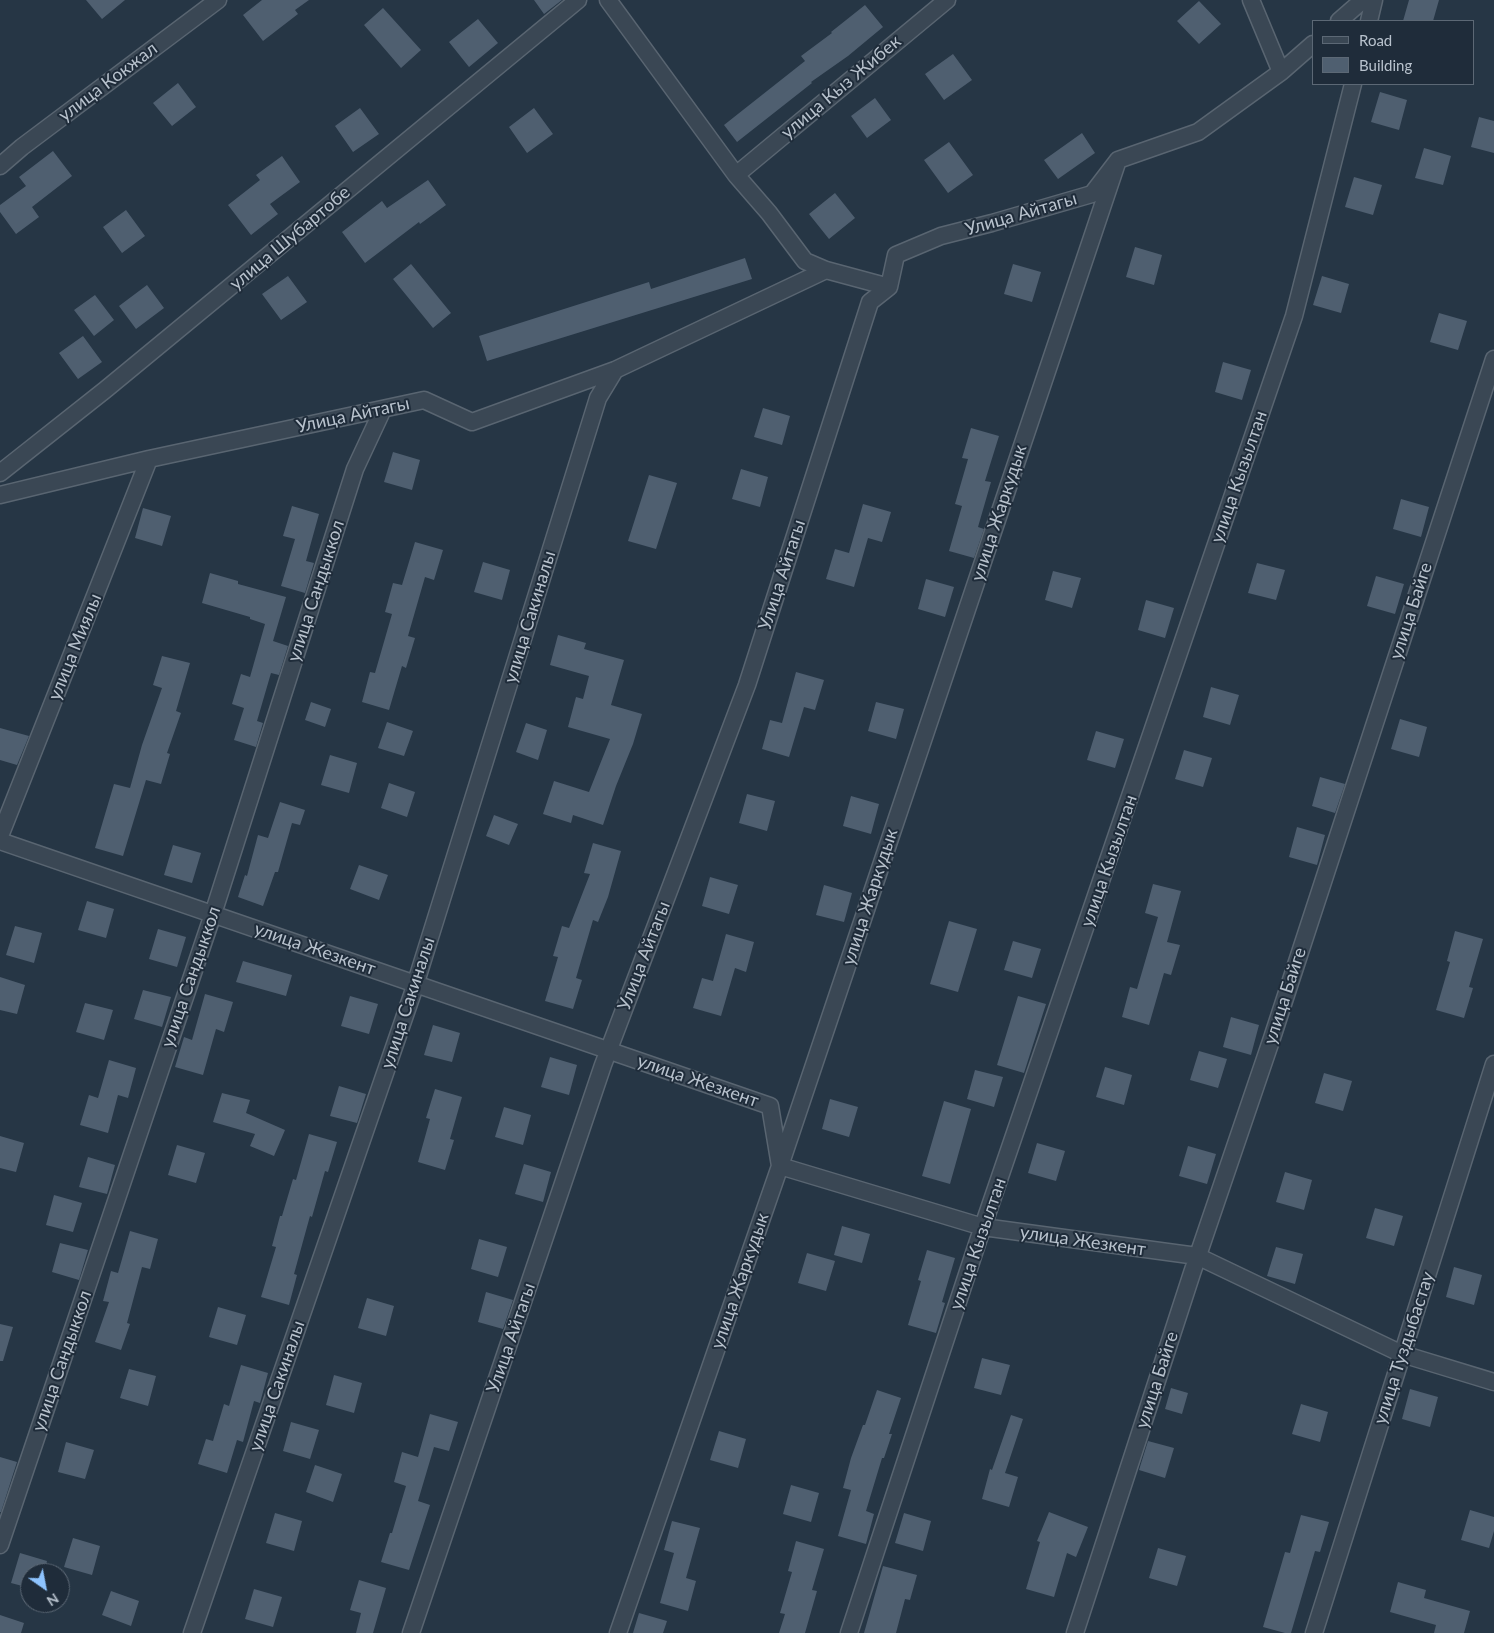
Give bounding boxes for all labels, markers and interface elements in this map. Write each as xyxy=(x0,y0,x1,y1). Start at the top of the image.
legend xyxy=(1312,20,1474,85)
street label: улица Кыз Жибек xyxy=(777,31,905,143)
text: Road xyxy=(1359,31,1392,49)
street label: улица Кокжал xyxy=(54,38,162,126)
text: Building xyxy=(1359,56,1412,74)
street label: улица Шубартобе xyxy=(225,181,355,295)
street label: Улица Айтагы xyxy=(963,188,1079,240)
street label: Улица Айтагы xyxy=(295,392,411,438)
street label: улица Кызылтан xyxy=(1206,408,1272,546)
street label: улица Жаркудык xyxy=(967,442,1031,584)
street label: улица Сандыккол xyxy=(283,517,349,665)
street label: Улица Айтагы xyxy=(754,517,810,633)
street label: улица Сакиналы xyxy=(500,548,560,686)
street label: улица Байге xyxy=(1385,560,1437,662)
street label: улица Миялы xyxy=(44,591,106,703)
street label: улица Кызылтан xyxy=(1076,792,1142,930)
street label: улица Жаркудык xyxy=(838,826,902,968)
street label: Улица Айтагы xyxy=(613,898,675,1014)
street label: улица Сандыккол xyxy=(157,904,225,1050)
street label: улица Жезкент xyxy=(251,918,379,980)
street label: улица Сакиналы xyxy=(377,935,439,1071)
street label: улица Байге xyxy=(1259,945,1311,1047)
street label: улица Жезкент xyxy=(634,1050,762,1112)
street label: улица Кызылтан xyxy=(945,1175,1011,1313)
street label: улица Жаркудык xyxy=(707,1210,773,1352)
street label: улица Жезкент xyxy=(1019,1221,1147,1261)
street label: улица Туздыбастау xyxy=(1369,1269,1439,1427)
street label: Улица Айтагы xyxy=(482,1280,540,1396)
street label: улица Сандыккол xyxy=(28,1288,96,1434)
street label: улица Сакиналы xyxy=(244,1318,310,1454)
street label: улица Байге xyxy=(1131,1329,1183,1431)
north arrow xyxy=(20,1563,70,1613)
text: N xyxy=(44,1590,62,1610)

